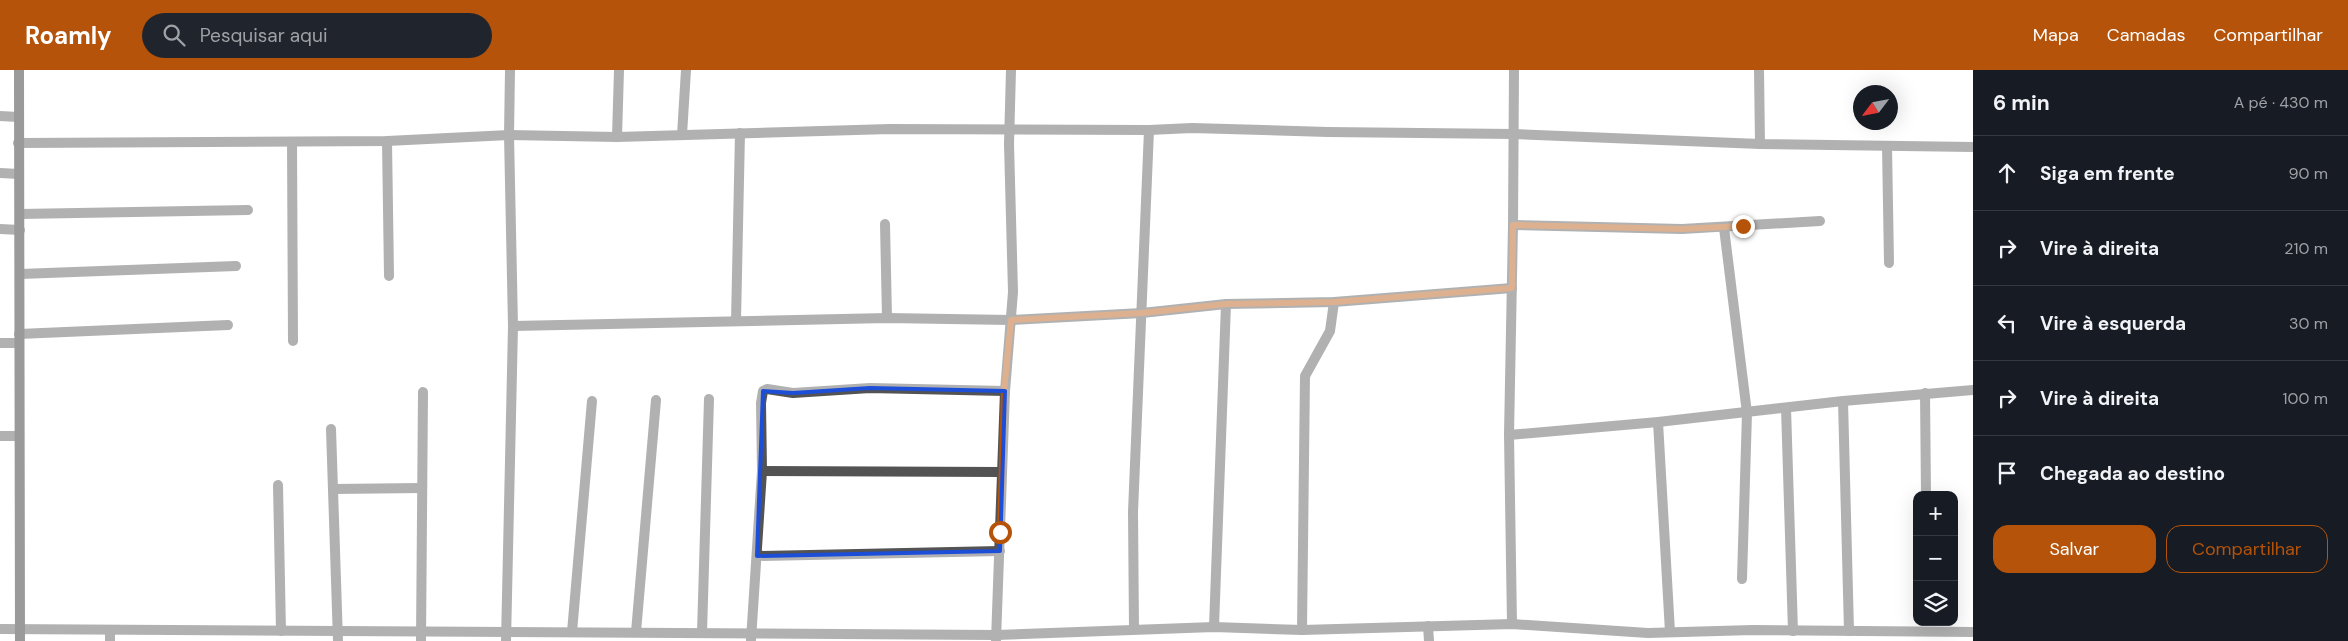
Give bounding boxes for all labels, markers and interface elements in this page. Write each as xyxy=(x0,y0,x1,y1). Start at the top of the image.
search box xyxy=(142,13,492,58)
text: Roamly xyxy=(25,20,112,51)
icon: search xyxy=(160,21,188,49)
text: Pesquisar aqui xyxy=(200,23,327,48)
text: Mapa xyxy=(2033,23,2079,47)
text: Camadas xyxy=(2107,23,2185,47)
text: Compartilhar xyxy=(2213,23,2323,47)
north arrow xyxy=(1853,85,1898,130)
text: 6 min xyxy=(1993,89,2050,117)
text: A pé · 430 m xyxy=(2234,92,2328,113)
icon: ahead xyxy=(1993,159,2021,187)
text: Siga em frente xyxy=(2040,161,2175,186)
text: 90 m xyxy=(2288,163,2328,184)
route end xyxy=(1732,215,1755,238)
icon: right xyxy=(1993,234,2021,262)
text: Vire à direita xyxy=(2040,236,2159,261)
text: 210 m xyxy=(2284,238,2328,259)
icon: left xyxy=(1993,309,2021,337)
text: Vire à esquerda xyxy=(2040,311,2186,336)
text: 30 m xyxy=(2289,313,2328,334)
icon: right xyxy=(1993,384,2021,412)
text: Vire à direita xyxy=(2040,386,2159,411)
text: 100 m xyxy=(2283,388,2328,409)
icon: arrive xyxy=(1993,459,2021,487)
text: Chegada ao destino xyxy=(2040,461,2225,486)
map controls xyxy=(1913,491,1958,626)
button: + xyxy=(1913,491,1958,536)
route start xyxy=(989,521,1012,544)
button: Salvar xyxy=(1993,525,2156,573)
button: Compartilhar xyxy=(2166,525,2328,573)
button: − xyxy=(1913,536,1958,581)
button: layers xyxy=(1913,581,1958,626)

